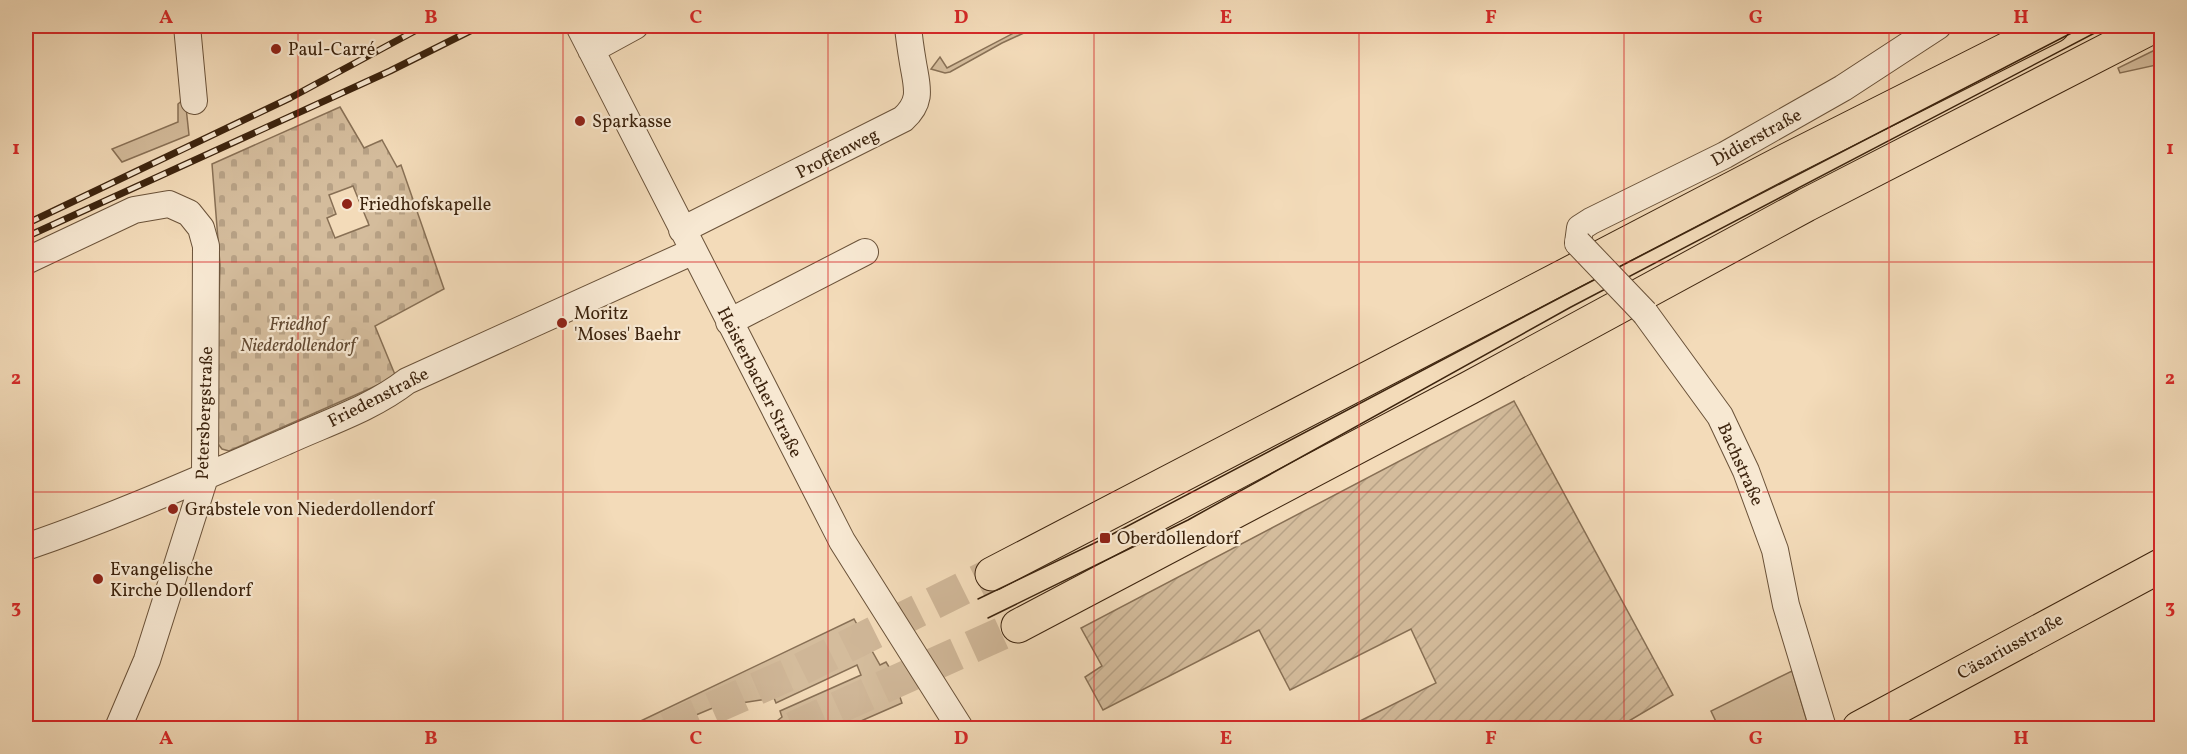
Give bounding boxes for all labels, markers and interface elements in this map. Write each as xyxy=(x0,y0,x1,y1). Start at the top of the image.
text: A xyxy=(159,4,173,32)
text: B xyxy=(424,4,438,32)
text: C xyxy=(690,4,703,32)
text: D xyxy=(954,4,968,32)
text: E xyxy=(1220,4,1232,32)
text: F xyxy=(1485,4,1497,32)
text: G xyxy=(1749,4,1763,32)
text: H xyxy=(2013,4,2029,32)
place label: Paul-Carré xyxy=(288,38,375,63)
marker: Paul-Carré xyxy=(269,42,283,56)
street label: Didierstraße xyxy=(1707,103,1807,173)
place label: Sparkasse xyxy=(592,110,671,135)
marker: Sparkasse xyxy=(573,114,587,128)
street label: Proffenweg xyxy=(792,123,883,186)
text: 1 xyxy=(12,135,20,163)
text: 1 xyxy=(2166,135,2174,163)
place label: Friedhofskapelle xyxy=(359,193,491,218)
marker: Friedhofskapelle xyxy=(340,197,354,211)
place label: Moritz 'Moses' Baehr xyxy=(574,302,681,348)
street label: Heisterbacher Straße xyxy=(710,303,808,462)
park label: Friedhof Niederdollendorf xyxy=(240,313,359,359)
marker: Moritz 'Moses' Baehr xyxy=(555,316,569,330)
street label: Petersbergstraße xyxy=(191,346,220,480)
street label: Friedenstraße xyxy=(324,362,434,435)
text: 2 xyxy=(11,365,21,393)
text: 2 xyxy=(2165,365,2175,393)
street label: Bachstraße xyxy=(1710,419,1769,510)
place label: Grabstele von Niederdollendorf xyxy=(185,498,435,523)
marker: Grabstele von Niederdollendorf xyxy=(166,502,180,516)
place label: Oberdollendorf xyxy=(1117,527,1241,552)
marker: Oberdollendorf xyxy=(1098,531,1112,545)
place label: Evangelische Kirche Dollendorf xyxy=(110,558,253,604)
marker: Evangelische Kirche Dollendorf xyxy=(91,572,105,586)
text: 3 xyxy=(11,594,21,622)
text: 3 xyxy=(2165,594,2175,622)
street label: Cäsariusstraße xyxy=(1953,608,2068,687)
text: A xyxy=(159,725,173,753)
text: B xyxy=(424,725,438,753)
text: C xyxy=(690,725,703,753)
text: D xyxy=(954,725,968,753)
text: E xyxy=(1220,725,1232,753)
text: F xyxy=(1485,725,1497,753)
text: G xyxy=(1749,725,1763,753)
text: H xyxy=(2013,725,2029,753)

